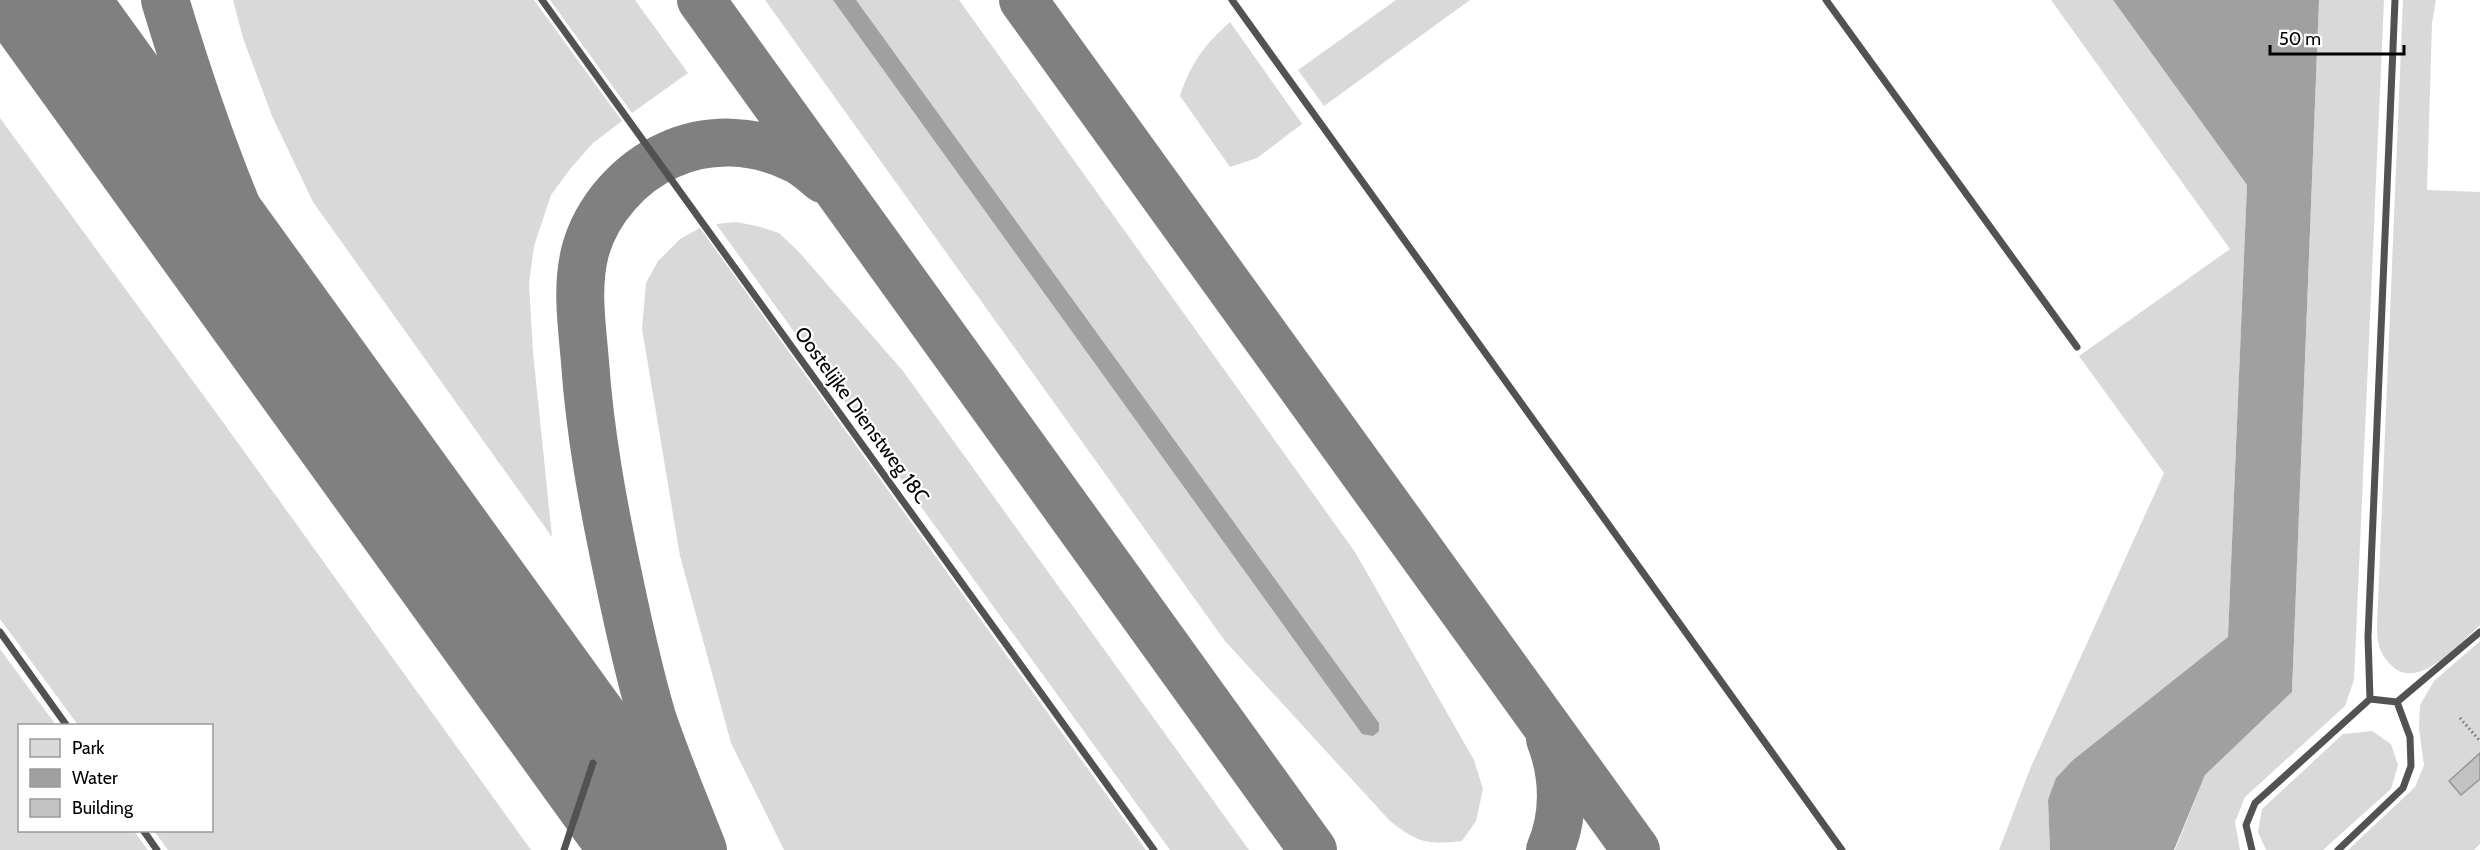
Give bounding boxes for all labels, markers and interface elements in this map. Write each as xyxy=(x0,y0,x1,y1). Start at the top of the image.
scale bar xyxy=(2270,18,2404,56)
text: 50 m xyxy=(2279,28,2321,50)
street label: Oostelijke Dienstweg 18C xyxy=(790,322,934,508)
legend xyxy=(18,724,213,832)
text: Park xyxy=(72,737,105,759)
text: Water xyxy=(72,767,118,789)
text: Building xyxy=(72,797,134,819)

